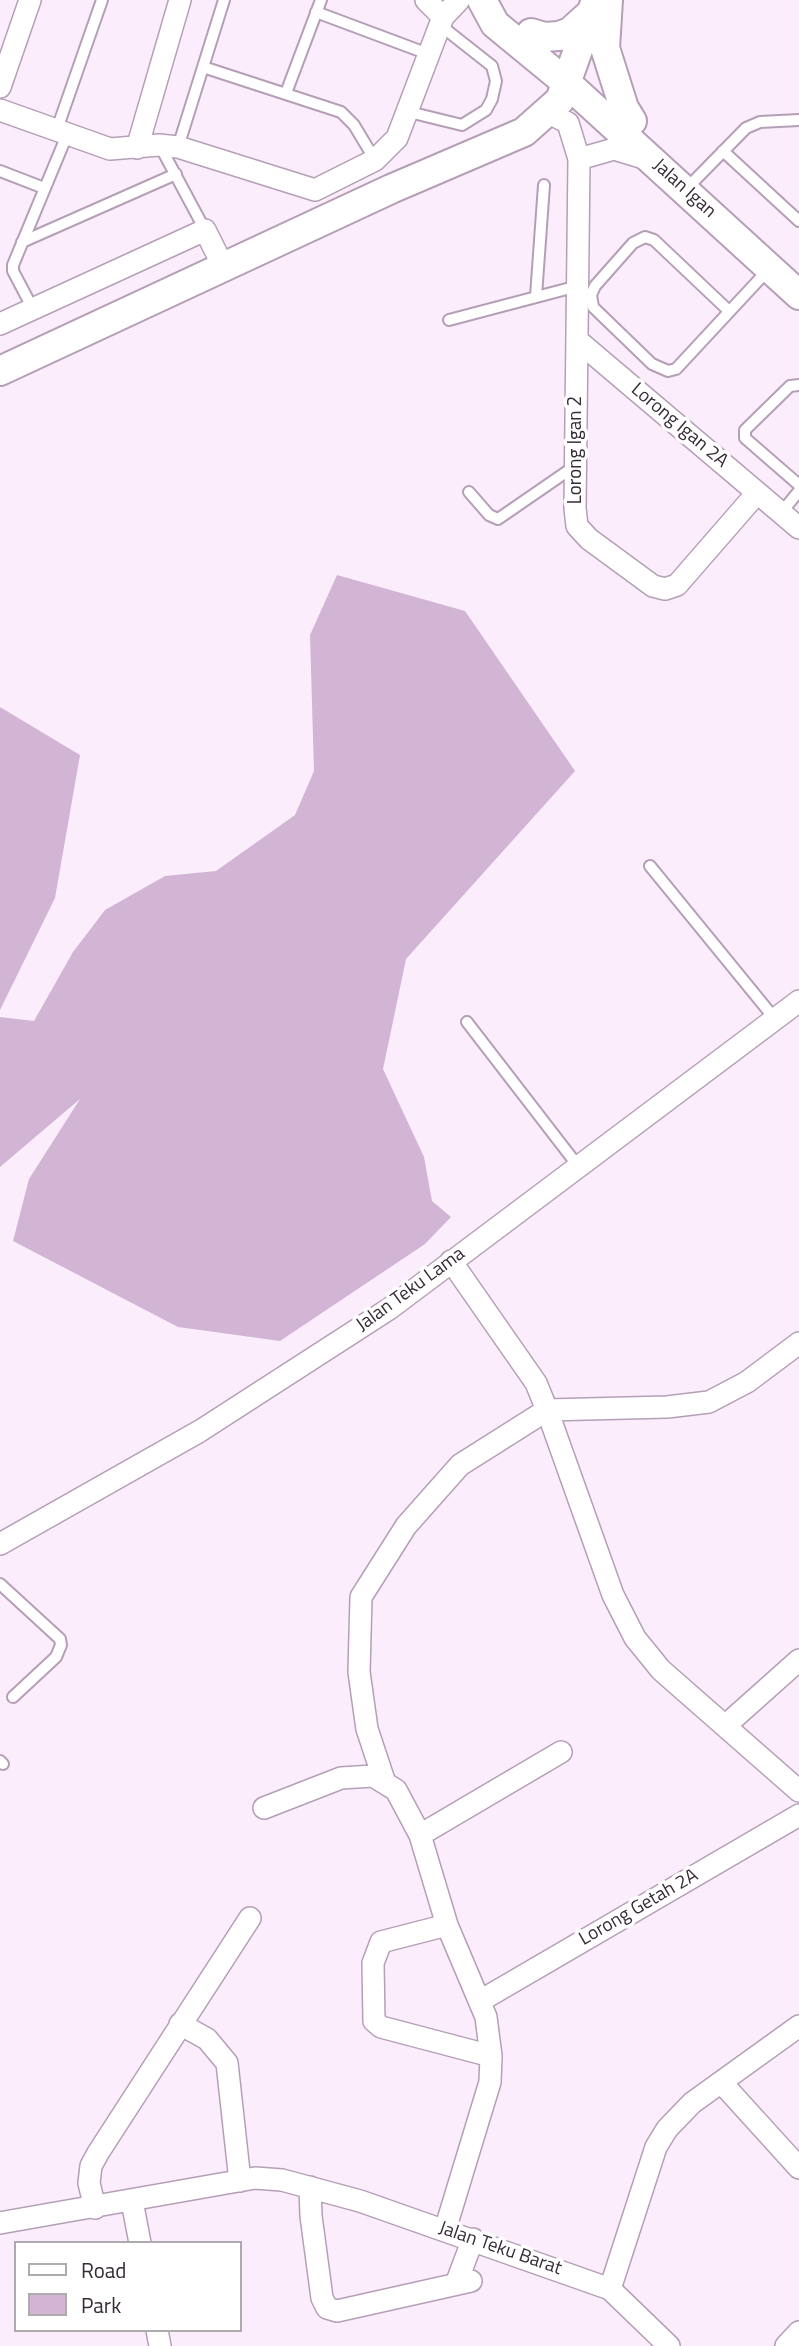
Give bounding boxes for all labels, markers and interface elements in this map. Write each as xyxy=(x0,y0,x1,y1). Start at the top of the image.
street label: Jalan Igan xyxy=(648,155,720,223)
street label: Lorong Igan 2A xyxy=(626,379,732,473)
street label: Lorong Igan 2 xyxy=(565,396,587,504)
street label: Jalan Teku Lama xyxy=(352,1243,470,1337)
street label: Lorong Getah 2A xyxy=(576,1865,702,1951)
street label: Jalan Teku Barat xyxy=(436,2217,564,2281)
legend xyxy=(14,2241,242,2332)
text: Road xyxy=(81,2254,126,2286)
text: Park xyxy=(81,2289,121,2321)

